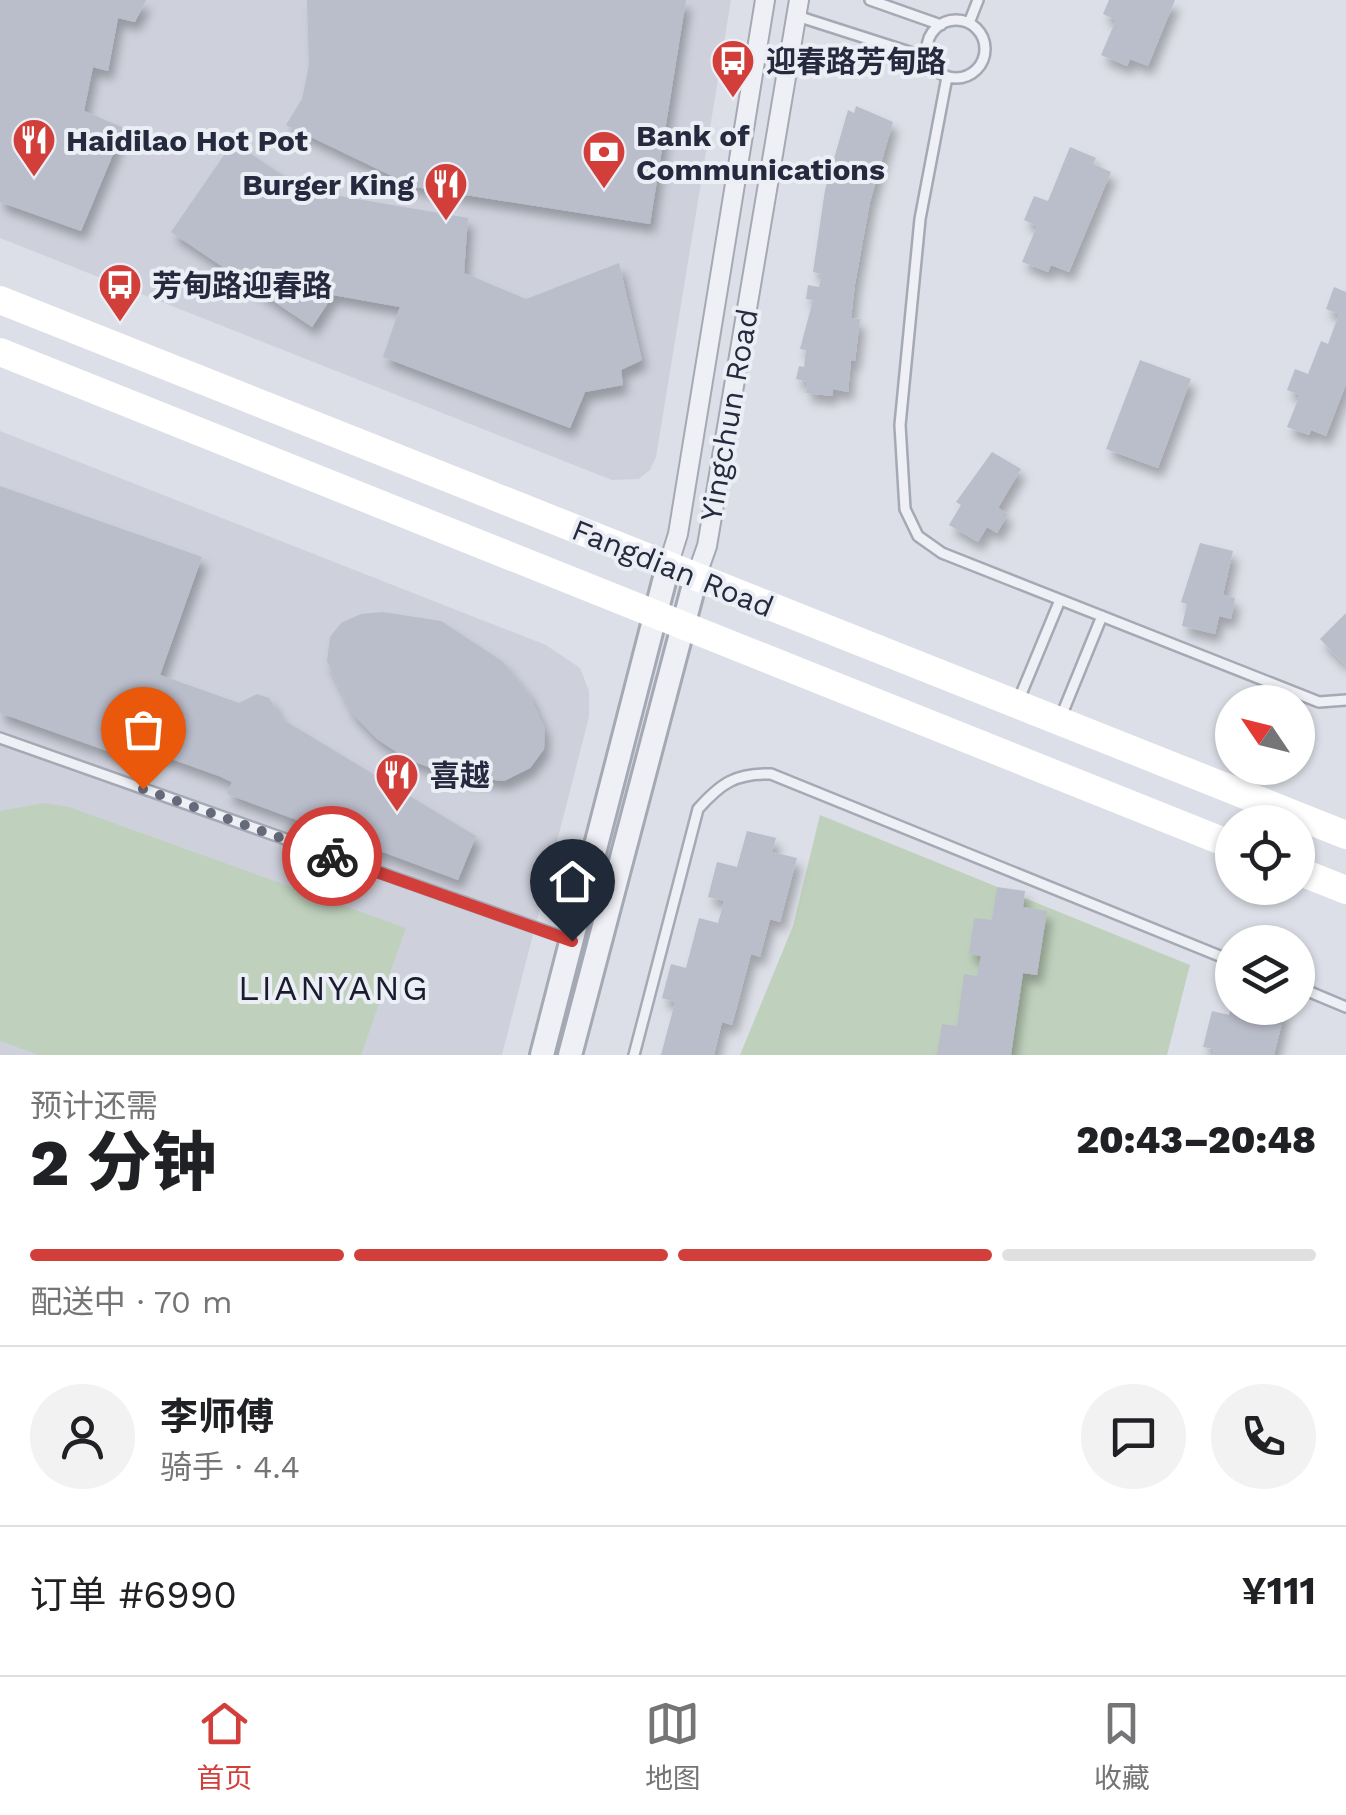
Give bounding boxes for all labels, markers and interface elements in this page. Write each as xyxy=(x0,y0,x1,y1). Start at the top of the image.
bus stop icon: 迎春路芳甸路 xyxy=(710,38,756,99)
place label: 迎春路芳甸路 xyxy=(766,44,946,79)
restaurant icon: Haidilao Hot Pot xyxy=(11,117,57,178)
place label: Bank of Communications xyxy=(636,118,885,187)
place label: Haidilao Hot Pot xyxy=(66,123,308,158)
bank icon: Bank of Communications xyxy=(581,129,627,190)
restaurant icon: Burger King xyxy=(423,161,469,222)
place label: Burger King xyxy=(242,167,414,202)
bus stop icon: 芳甸路迎春路 xyxy=(97,262,143,323)
place label: 芳甸路迎春路 xyxy=(152,268,332,303)
street label: Yingchun Road xyxy=(693,306,765,524)
street label: Fangdian Road xyxy=(567,512,779,624)
north arrow xyxy=(1215,685,1315,785)
map controls xyxy=(1215,685,1315,1025)
pin xyxy=(101,687,186,790)
icon: bag xyxy=(116,702,171,757)
restaurant icon: 喜越 xyxy=(374,752,420,813)
place label: 喜越 xyxy=(430,758,490,793)
button: locate xyxy=(1215,805,1315,905)
courier xyxy=(282,806,382,906)
icon: bike xyxy=(305,829,360,884)
pin xyxy=(530,839,615,942)
icon: home xyxy=(545,854,600,909)
button: layers xyxy=(1215,925,1315,1025)
district label: LIANYANG xyxy=(238,967,430,1009)
text: 预计还需 xyxy=(30,1087,158,1125)
text: 20:43–20:48 xyxy=(1076,1118,1316,1162)
text: 2 分钟 xyxy=(30,1125,216,1201)
text: 配送中 · 70 m xyxy=(30,1283,232,1321)
button: person xyxy=(30,1384,135,1489)
button: chat xyxy=(1081,1384,1186,1489)
button: phone xyxy=(1211,1384,1316,1489)
text: 李师傅 xyxy=(160,1395,274,1439)
text: 骑手 · 4.4 xyxy=(160,1448,300,1486)
text: ¥111 xyxy=(1242,1569,1316,1613)
text: 订单 #6990 xyxy=(30,1573,237,1617)
tab: 首页 xyxy=(196,1696,252,1796)
tab: 地图 xyxy=(645,1696,701,1796)
tab: 收藏 xyxy=(1094,1696,1150,1796)

